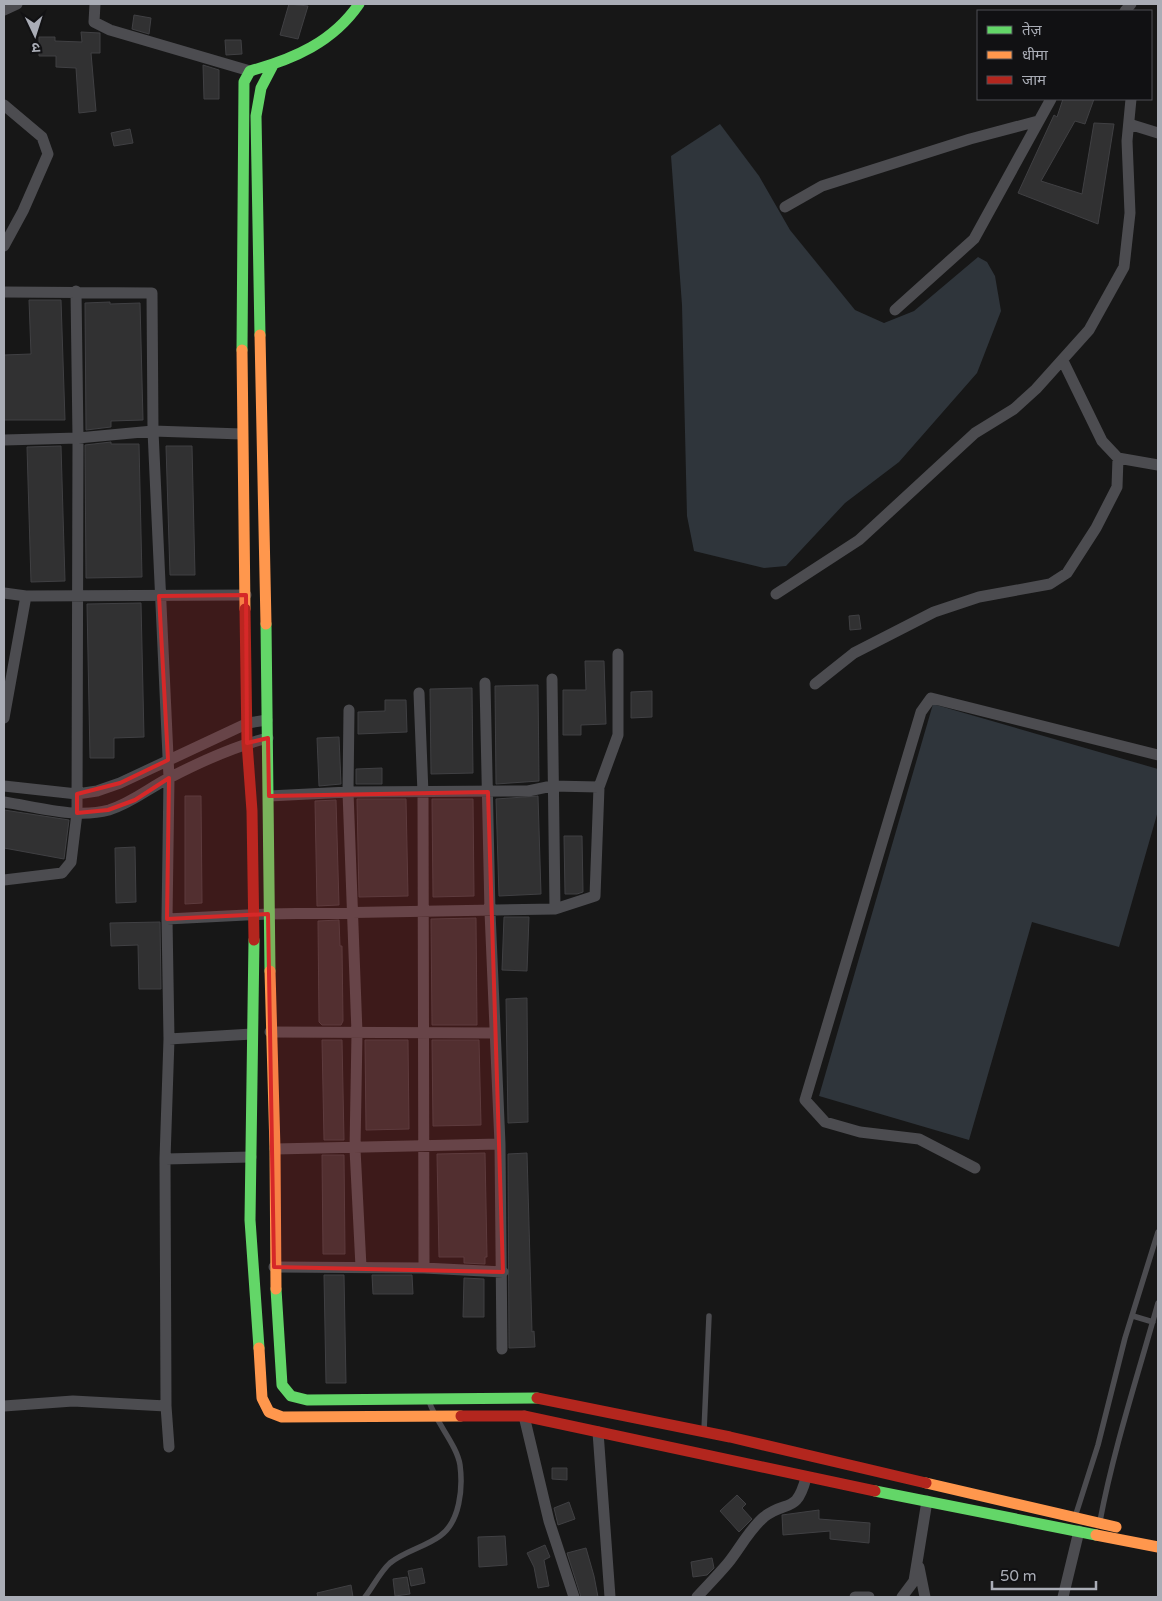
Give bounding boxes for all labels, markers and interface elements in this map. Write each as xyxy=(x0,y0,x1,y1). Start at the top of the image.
north arrow xyxy=(10,10,60,60)
legend xyxy=(977,10,1152,100)
text: तेज़ xyxy=(1022,21,1043,39)
text: उ xyxy=(30,39,41,56)
text: धीमा xyxy=(1022,46,1049,64)
text: जाम xyxy=(1022,71,1047,89)
scale bar xyxy=(992,1558,1096,1590)
text: 50 m xyxy=(1000,1567,1037,1585)

